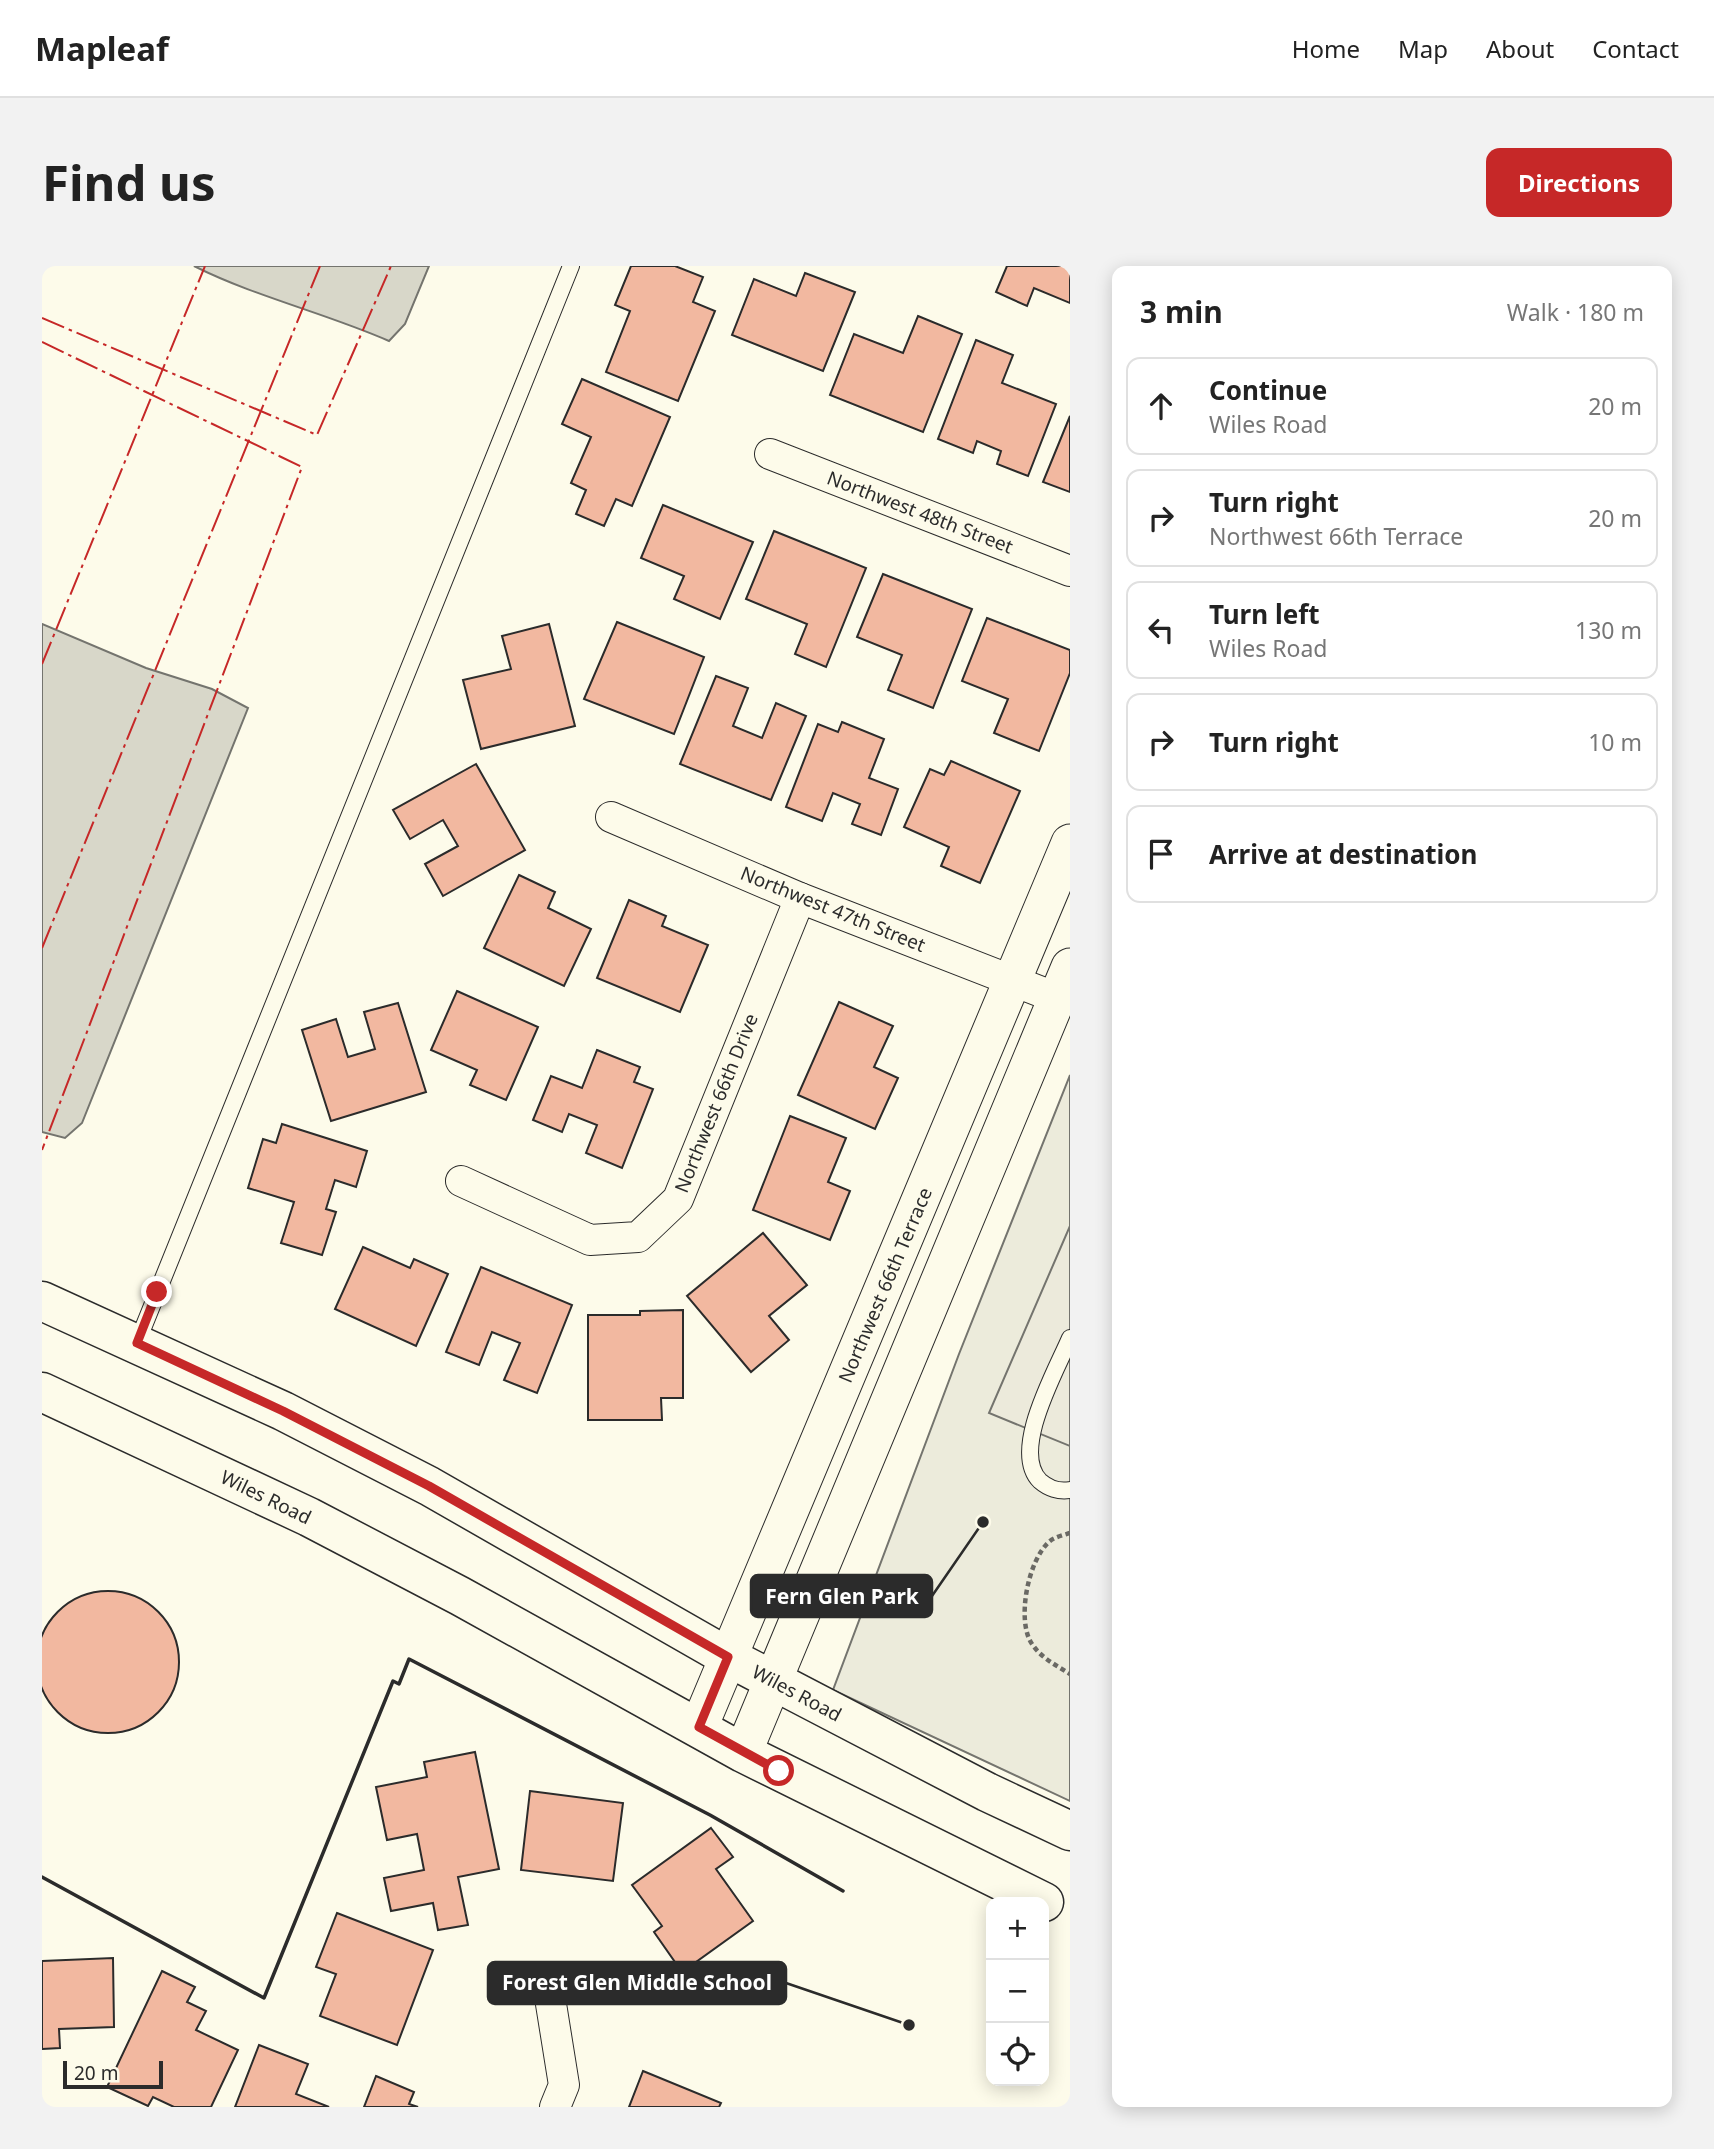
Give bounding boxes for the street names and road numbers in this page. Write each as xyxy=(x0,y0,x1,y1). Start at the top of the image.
street label: Northwest 48th Street xyxy=(823,465,1017,560)
street label: Northwest 47th Street xyxy=(737,860,929,958)
street label: Northwest 66th Drive xyxy=(668,1009,764,1197)
street label: Northwest 66th Terrace xyxy=(832,1183,938,1387)
street label: Wiles Road xyxy=(216,1464,316,1530)
street label: Wiles Road xyxy=(748,1659,846,1727)

